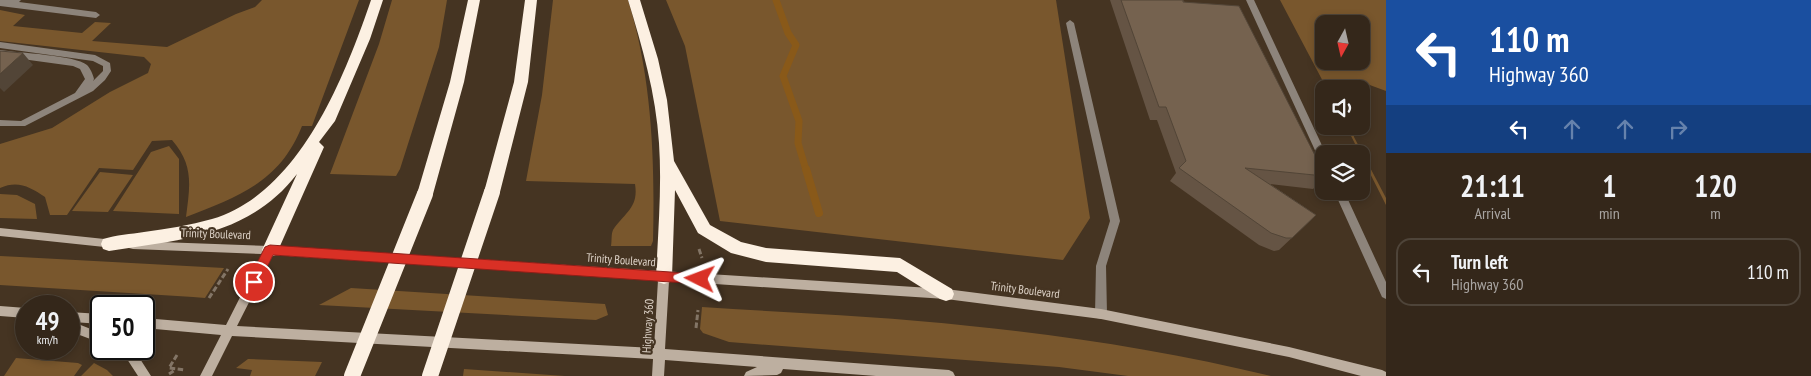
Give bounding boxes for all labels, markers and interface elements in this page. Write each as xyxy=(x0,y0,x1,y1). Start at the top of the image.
north arrow xyxy=(1315,15,1370,70)
map controls xyxy=(1315,15,1370,200)
text: 110 m xyxy=(1489,16,1570,62)
icon: left xyxy=(1406,20,1471,85)
text: Highway 360 xyxy=(1489,60,1589,88)
button: sound xyxy=(1315,80,1370,135)
icon: left xyxy=(1505,115,1533,143)
icon: ahead xyxy=(1558,115,1586,143)
icon: ahead xyxy=(1611,115,1639,143)
icon: right xyxy=(1664,115,1692,143)
button: layers xyxy=(1315,145,1370,200)
text: 21:11 xyxy=(1460,166,1525,205)
text: 1 xyxy=(1602,166,1617,205)
text: 120 xyxy=(1694,166,1737,205)
text: Arrival xyxy=(1474,203,1511,223)
text: min xyxy=(1599,203,1620,223)
text: m xyxy=(1710,203,1721,223)
street label: Trinity Boulevard xyxy=(181,225,251,242)
street label: Trinity Boulevard xyxy=(586,250,656,269)
text: Turn left xyxy=(1451,250,1508,274)
position arrow xyxy=(673,252,725,304)
icon: left xyxy=(1408,258,1436,286)
text: 110 m xyxy=(1747,260,1789,284)
pin xyxy=(233,261,275,303)
icon: arrive xyxy=(240,268,268,296)
text: Highway 360 xyxy=(1451,274,1523,294)
street label: Trinity Boulevard xyxy=(990,278,1061,301)
speed limit sign: 50 xyxy=(90,295,155,360)
street label: Highway 360 xyxy=(639,298,656,353)
text: 49 xyxy=(36,305,59,337)
text: km/h xyxy=(37,332,58,347)

